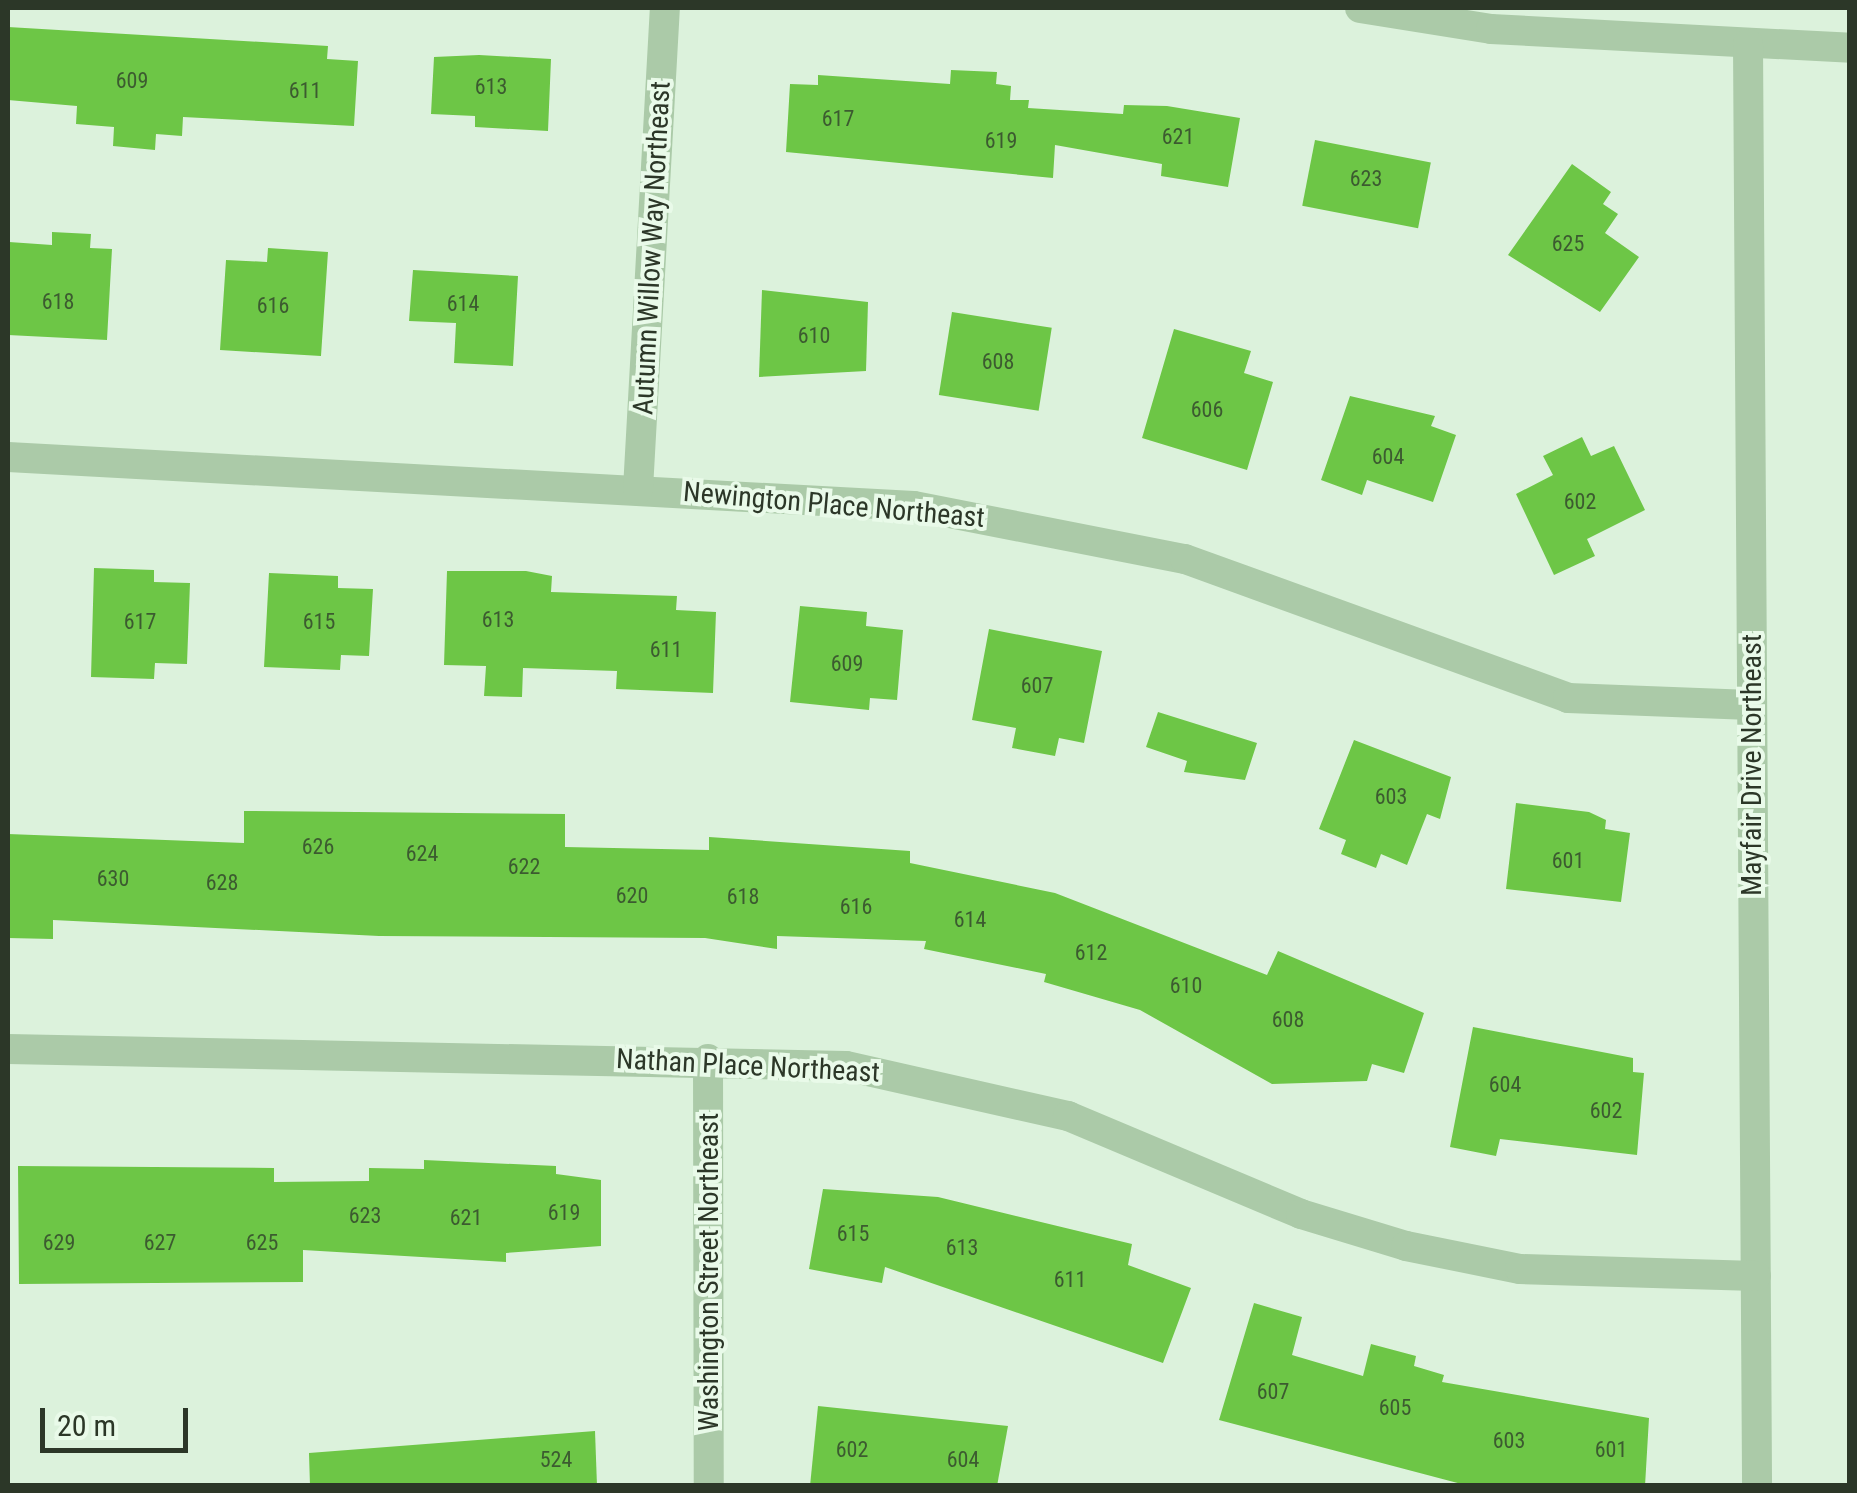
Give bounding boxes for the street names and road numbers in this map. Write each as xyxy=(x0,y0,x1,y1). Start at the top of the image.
street label: Autumn Willow Way Northeast xyxy=(626,80,678,416)
street label: Newington Place Northeast xyxy=(682,475,986,535)
street label: Mayfair Drive Northeast xyxy=(1735,634,1769,896)
street label: Nathan Place Northeast xyxy=(615,1042,881,1090)
street label: Washington Street Northeast xyxy=(692,1113,726,1431)

